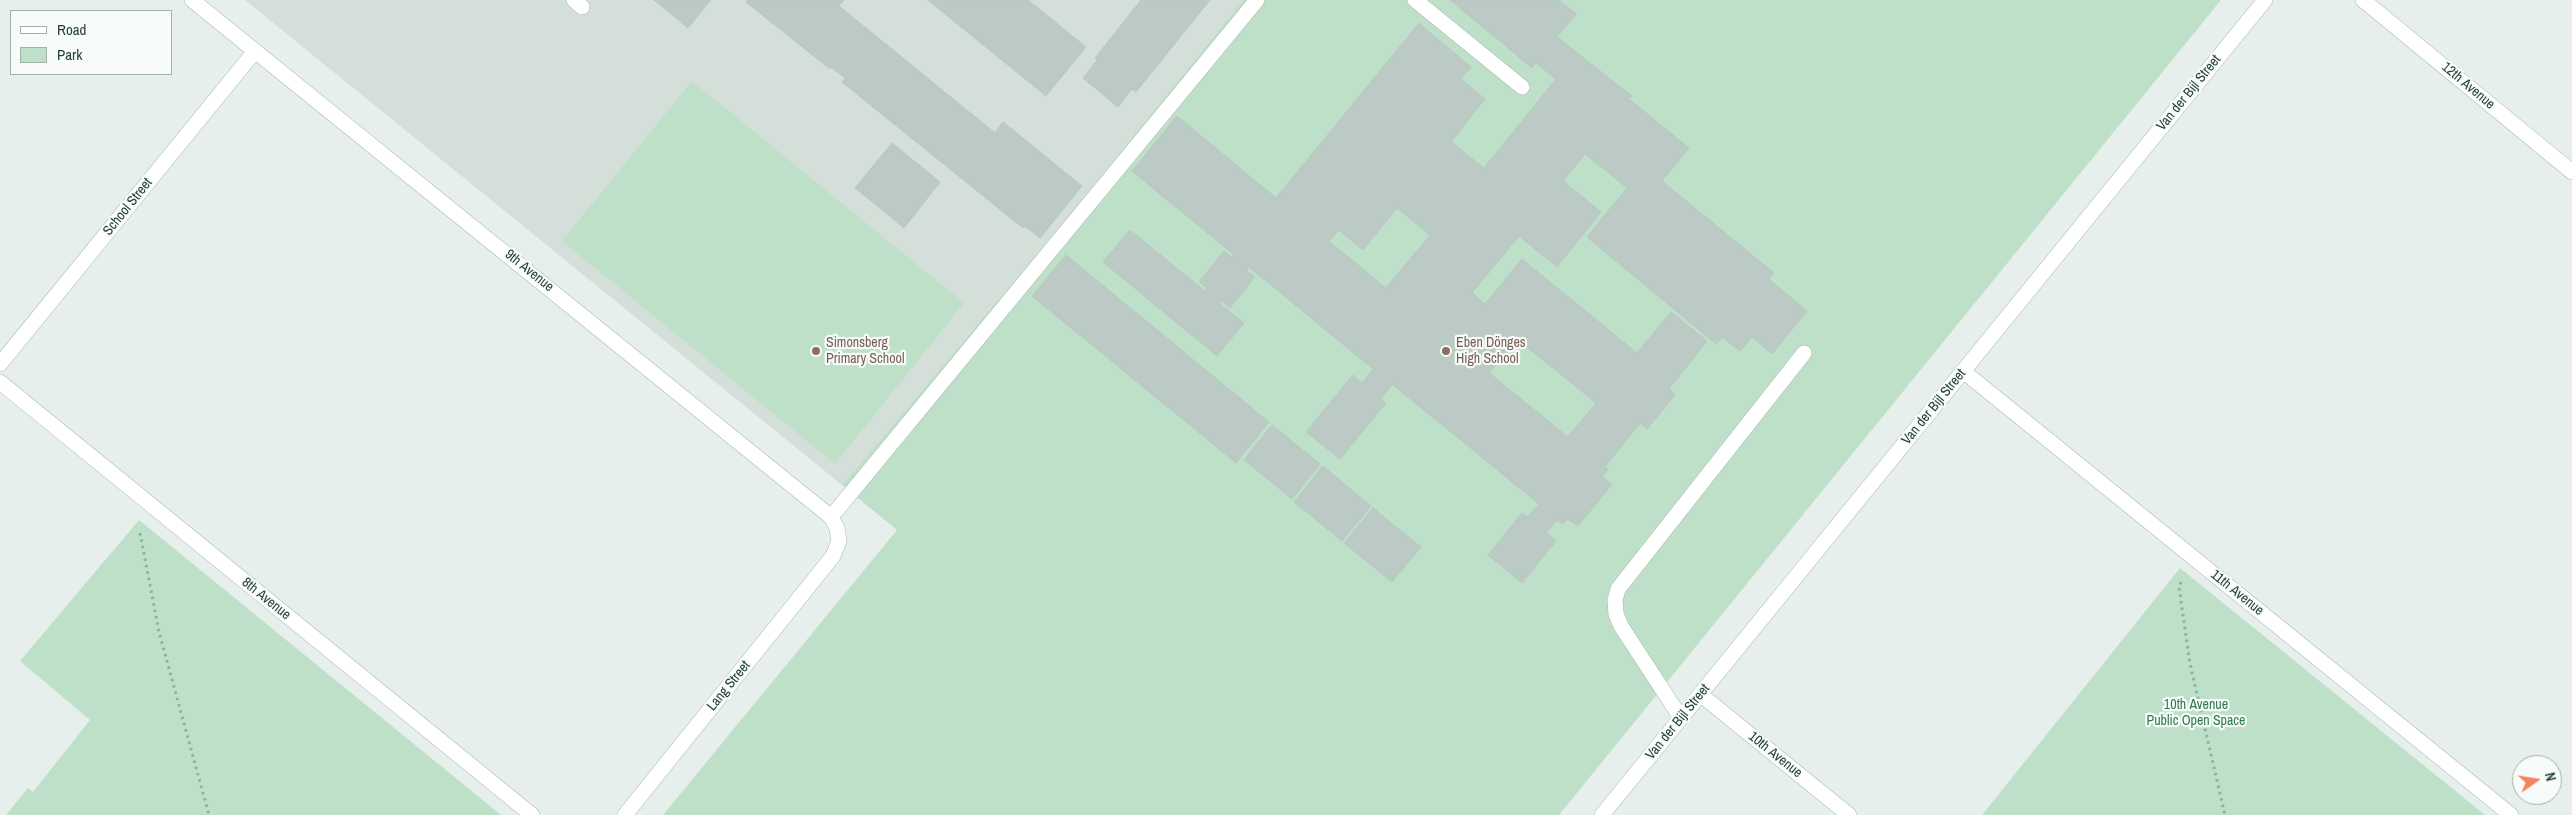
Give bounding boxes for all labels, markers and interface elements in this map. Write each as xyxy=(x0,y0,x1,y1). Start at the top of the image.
legend xyxy=(10,10,172,75)
text: Road xyxy=(57,19,86,40)
text: Park xyxy=(57,44,82,65)
street label: Van der Bijl Street xyxy=(2153,52,2225,134)
street label: 12th Avenue xyxy=(2438,59,2498,113)
street label: School Street xyxy=(100,175,156,239)
street label: 9th Avenue xyxy=(501,246,557,296)
place label: Simonsberg Primary School xyxy=(826,335,904,368)
place label: Eben Dönges High School xyxy=(1456,335,1526,368)
marker: Simonsberg Primary School xyxy=(810,345,822,357)
marker: Eben Dönges High School xyxy=(1440,345,1452,357)
street label: Van der Bijl Street xyxy=(1898,366,1970,448)
street label: 11th Avenue xyxy=(2207,567,2267,619)
street label: 8th Avenue xyxy=(238,574,294,624)
street label: Lang Street xyxy=(704,658,754,714)
street label: Van der Bijl Street xyxy=(1642,681,1714,763)
park label: 10th Avenue Public Open Space xyxy=(2147,697,2245,730)
street label: 10th Avenue xyxy=(1745,728,1805,782)
north arrow xyxy=(2512,755,2562,805)
text: N xyxy=(2541,771,2560,783)

